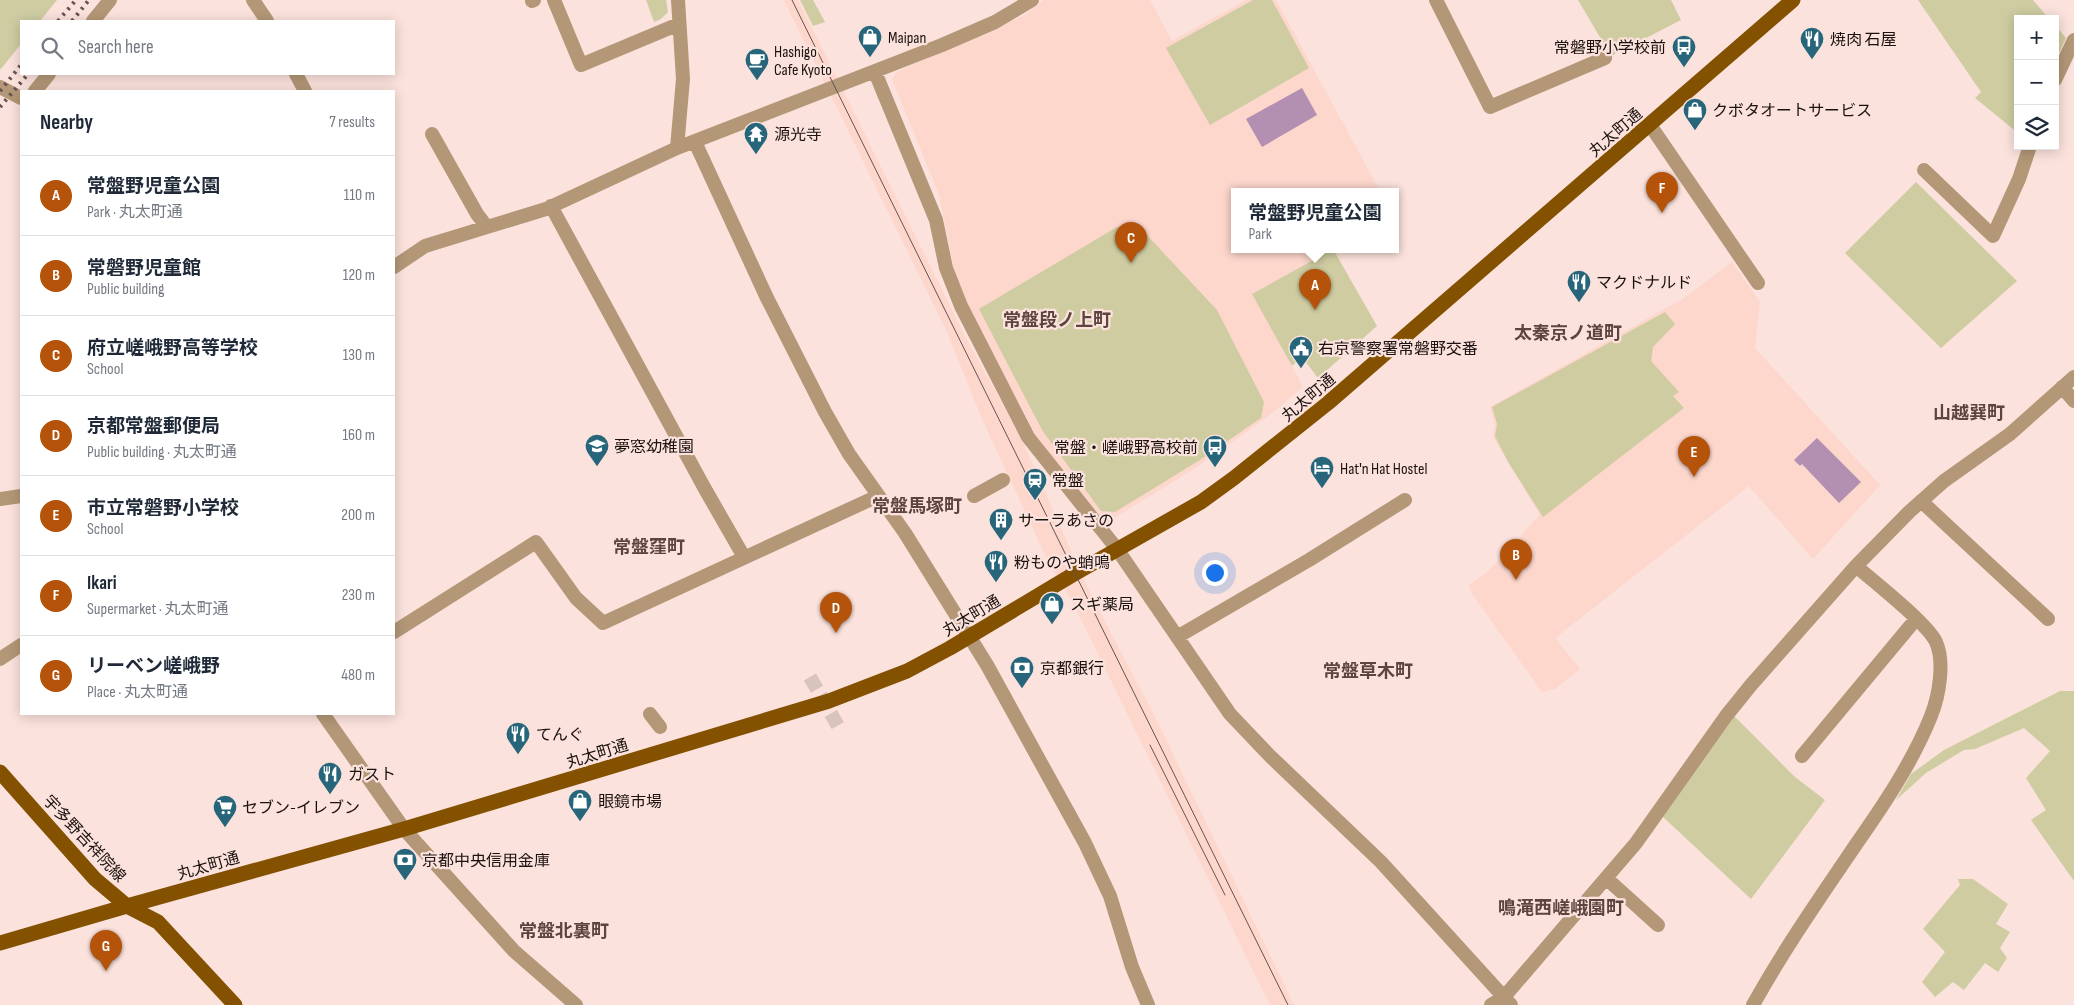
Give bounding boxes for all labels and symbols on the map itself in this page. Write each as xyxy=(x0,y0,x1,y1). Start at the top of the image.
shop icon: Maipan xyxy=(857,24,883,58)
restaurant icon: 焼肉 石屋 xyxy=(1799,26,1825,60)
place label: Maipan xyxy=(888,29,926,48)
place label: 焼肉 石屋 xyxy=(1830,31,1897,50)
bus stop icon: 常磐野小学校前 xyxy=(1671,34,1697,68)
place label: 常磐野小学校前 xyxy=(1554,39,1666,58)
place label: Hashigo Cafe Kyoto xyxy=(774,43,832,80)
cafe icon: Hashigo Cafe Kyoto xyxy=(744,47,770,81)
shop icon: クボタオートサービス xyxy=(1682,97,1708,131)
place label: クボタオートサービス xyxy=(1712,102,1872,121)
street label: 丸太町通 xyxy=(1586,105,1646,161)
temple icon: 源光寺 xyxy=(743,121,769,155)
place label: 源光寺 xyxy=(774,126,822,145)
pin: F xyxy=(1646,172,1678,213)
pin: C xyxy=(1115,222,1147,263)
pin: A xyxy=(1299,269,1331,310)
restaurant icon: マクドナルド xyxy=(1566,269,1592,303)
place label: マクドナルド xyxy=(1596,274,1692,293)
district label: 常盤段ノ上町 xyxy=(1003,310,1111,331)
district label: 太秦京ノ道町 xyxy=(1514,323,1622,344)
public building icon: 右京警察署常磐野交番 xyxy=(1288,335,1314,369)
place label: 右京警察署常磐野交番 xyxy=(1318,340,1478,359)
street label: 丸太町通 xyxy=(1278,370,1340,426)
district label: 山越巽町 xyxy=(1933,403,2005,424)
school or university icon: 夢窓幼稚園 xyxy=(584,433,610,467)
bus stop icon: 常盤・嵯峨野高校前 xyxy=(1202,434,1228,468)
pin: E xyxy=(1678,436,1710,477)
place label: 夢窓幼稚園 xyxy=(614,438,694,457)
place label: 常盤・嵯峨野高校前 xyxy=(1054,439,1198,458)
hotel icon: Hat'n Hat Hostel xyxy=(1309,455,1335,489)
place label: Hat'n Hat Hostel xyxy=(1340,460,1427,479)
station icon: 常盤 xyxy=(1022,467,1048,501)
place label: 常盤 xyxy=(1052,472,1084,491)
district label: 常盤馬塚町 xyxy=(872,496,962,517)
building icon: サーラあさの xyxy=(988,507,1014,541)
place label: サーラあさの xyxy=(1018,512,1114,531)
district label: 常盤窪町 xyxy=(613,537,685,558)
pin: B xyxy=(1500,539,1532,580)
restaurant icon: 粉ものや蛸鳴 xyxy=(983,549,1009,583)
place label: 粉ものや蛸鳴 xyxy=(1014,554,1110,573)
your location xyxy=(1202,560,1228,586)
shop icon: スギ薬局 xyxy=(1039,591,1065,625)
pin: D xyxy=(820,592,852,633)
street label: 丸太町通 xyxy=(939,592,1004,641)
place label: スギ薬局 xyxy=(1070,596,1134,615)
bank icon: 京都銀行 xyxy=(1009,655,1035,689)
place label: 京都銀行 xyxy=(1040,660,1104,679)
district label: 常盤草木町 xyxy=(1323,661,1413,682)
restaurant icon: てんぐ xyxy=(505,721,531,755)
place label: てんぐ xyxy=(536,726,584,745)
street label: 丸太町通 xyxy=(564,736,631,773)
restaurant icon: ガスト xyxy=(317,761,343,795)
place label: ガスト xyxy=(348,766,396,785)
shop icon: 眼鏡市場 xyxy=(567,788,593,822)
street label: 宇多野吉祥院線 xyxy=(39,792,129,886)
place label: 眼鏡市場 xyxy=(598,793,662,812)
supermarket icon: セブン-イレブン xyxy=(212,794,238,828)
place label: セブン-イレブン xyxy=(242,799,360,818)
bank icon: 京都中央信用金庫 xyxy=(392,847,418,881)
street label: 丸太町通 xyxy=(175,848,242,884)
place label: 京都中央信用金庫 xyxy=(422,852,550,871)
district label: 鳴滝西嵯峨園町 xyxy=(1498,898,1624,919)
district label: 常盤北裏町 xyxy=(519,921,609,942)
pin: G xyxy=(90,930,122,971)

